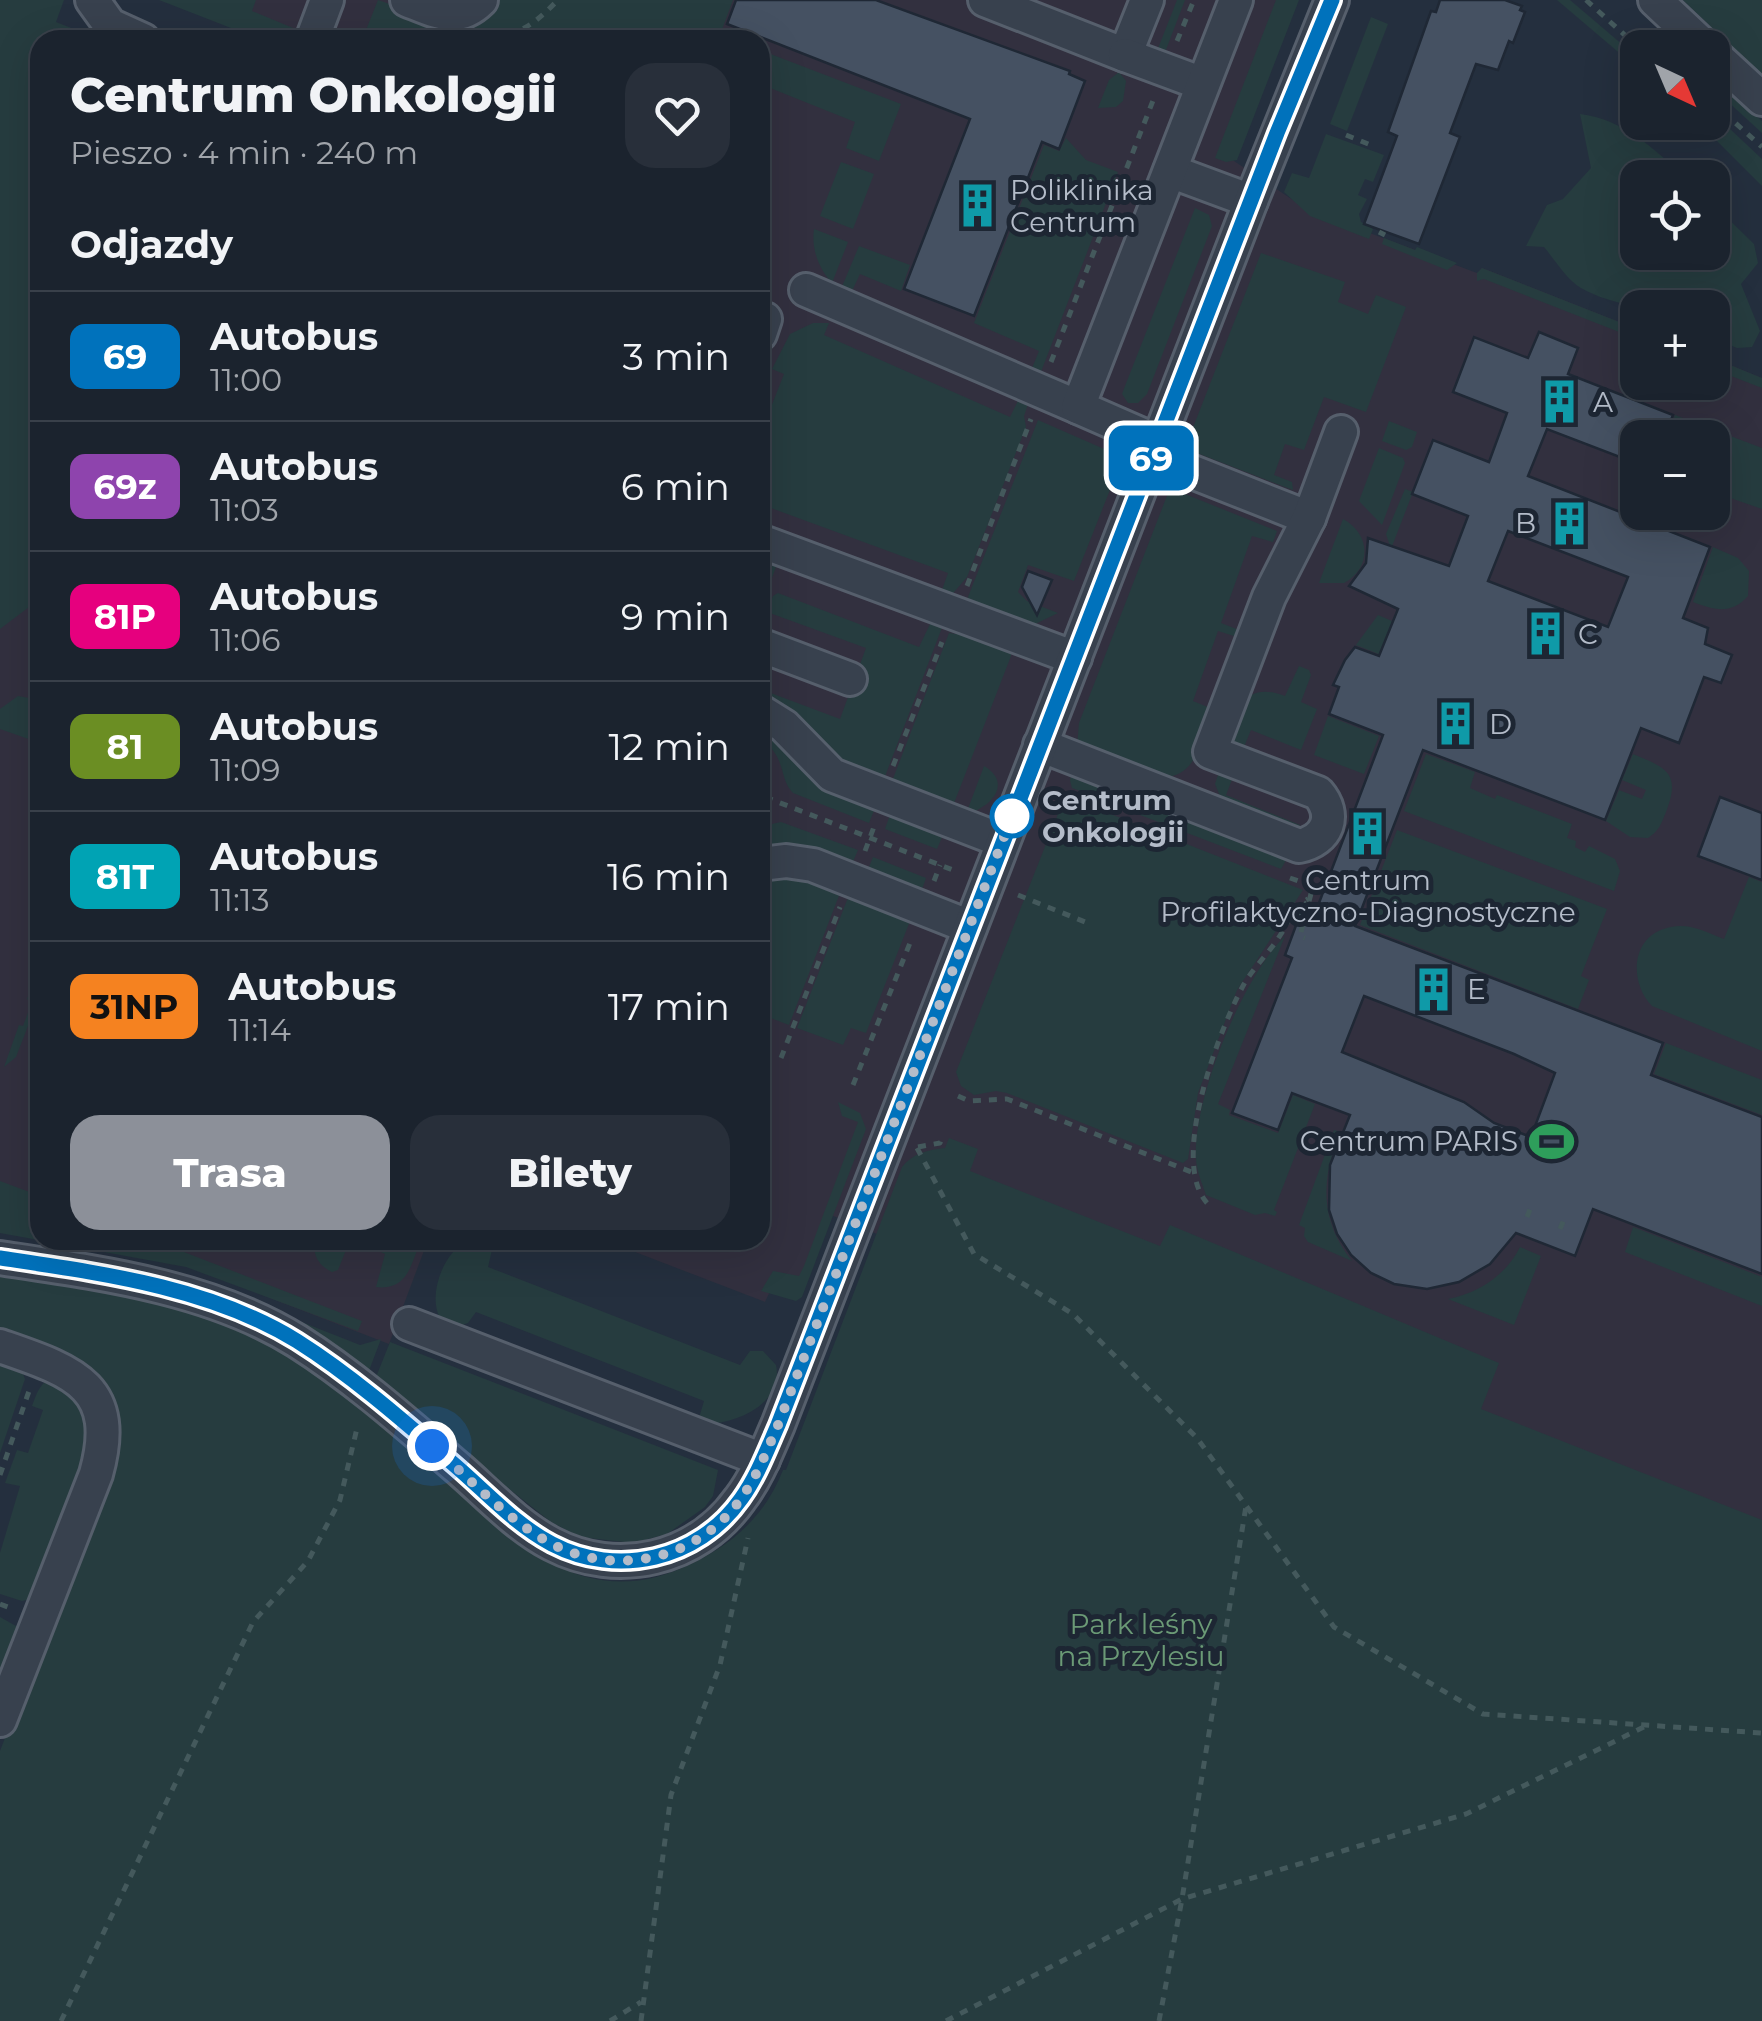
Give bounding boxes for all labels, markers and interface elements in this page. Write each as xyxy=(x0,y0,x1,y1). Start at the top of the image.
north arrow xyxy=(1620,30,1730,140)
map controls xyxy=(1620,30,1730,530)
button: heart xyxy=(625,63,730,168)
text: Centrum Onkologii xyxy=(70,66,557,124)
text: Pieszo · 4 min · 240 m xyxy=(70,133,418,172)
button: locate xyxy=(1620,160,1730,270)
place label: Poliklinika Centrum xyxy=(1010,173,1154,239)
building icon: Poliklinika Centrum xyxy=(953,182,1001,230)
text: Odjazdy xyxy=(70,221,233,268)
button: + xyxy=(1620,290,1730,400)
text: Autobus xyxy=(210,313,378,360)
text: 3 min xyxy=(622,333,730,380)
text: 69 xyxy=(103,335,147,378)
text: 11:00 xyxy=(210,360,282,399)
building icon: A xyxy=(1536,378,1584,426)
place label: A xyxy=(1593,385,1614,419)
button: − xyxy=(1620,420,1730,530)
line badge: 69 xyxy=(1106,426,1196,490)
text: 69 xyxy=(1129,437,1173,480)
text: Autobus xyxy=(210,443,378,490)
text: 6 min xyxy=(621,463,730,510)
text: 69z xyxy=(93,465,157,508)
text: 11:03 xyxy=(210,490,279,529)
building icon: B xyxy=(1545,499,1593,547)
place label: B xyxy=(1515,506,1536,540)
text: Autobus xyxy=(210,573,378,620)
text: 9 min xyxy=(621,593,730,640)
text: 81P xyxy=(94,595,156,638)
building icon: C xyxy=(1521,610,1569,658)
place label: C xyxy=(1578,617,1598,651)
text: 11:06 xyxy=(210,620,281,659)
building icon: D xyxy=(1432,700,1480,748)
text: Autobus xyxy=(210,703,378,750)
place label: D xyxy=(1489,707,1512,741)
text: 12 min xyxy=(609,723,730,770)
text: 81 xyxy=(107,725,143,768)
text: 11:09 xyxy=(210,750,281,789)
place label: Centrum Onkologii xyxy=(1042,783,1184,849)
marker: Centrum Onkologii xyxy=(991,795,1033,837)
building icon: Centrum Profilaktyczno-Diagnostyczne xyxy=(1344,810,1392,858)
text: Autobus xyxy=(210,833,378,880)
text: 16 min xyxy=(607,853,730,900)
text: 81T xyxy=(96,855,154,898)
place label: Centrum Profilaktyczno-Diagnostyczne xyxy=(1160,863,1576,929)
text: 11:13 xyxy=(210,880,270,919)
text: Autobus xyxy=(228,963,396,1010)
building icon: E xyxy=(1410,965,1458,1013)
place label: E xyxy=(1467,972,1486,1006)
text: 17 min xyxy=(608,983,730,1030)
text: 31NP xyxy=(90,985,178,1028)
text: 11:14 xyxy=(228,1010,291,1049)
button: Trasa xyxy=(70,1115,390,1230)
button: Bilety xyxy=(410,1115,730,1230)
sports icon: Centrum PARIS xyxy=(1527,1117,1575,1165)
place label: Centrum PARIS xyxy=(1300,1124,1518,1158)
your location xyxy=(407,1421,457,1471)
park label: Park leśny na Przylesiu xyxy=(1058,1607,1224,1673)

